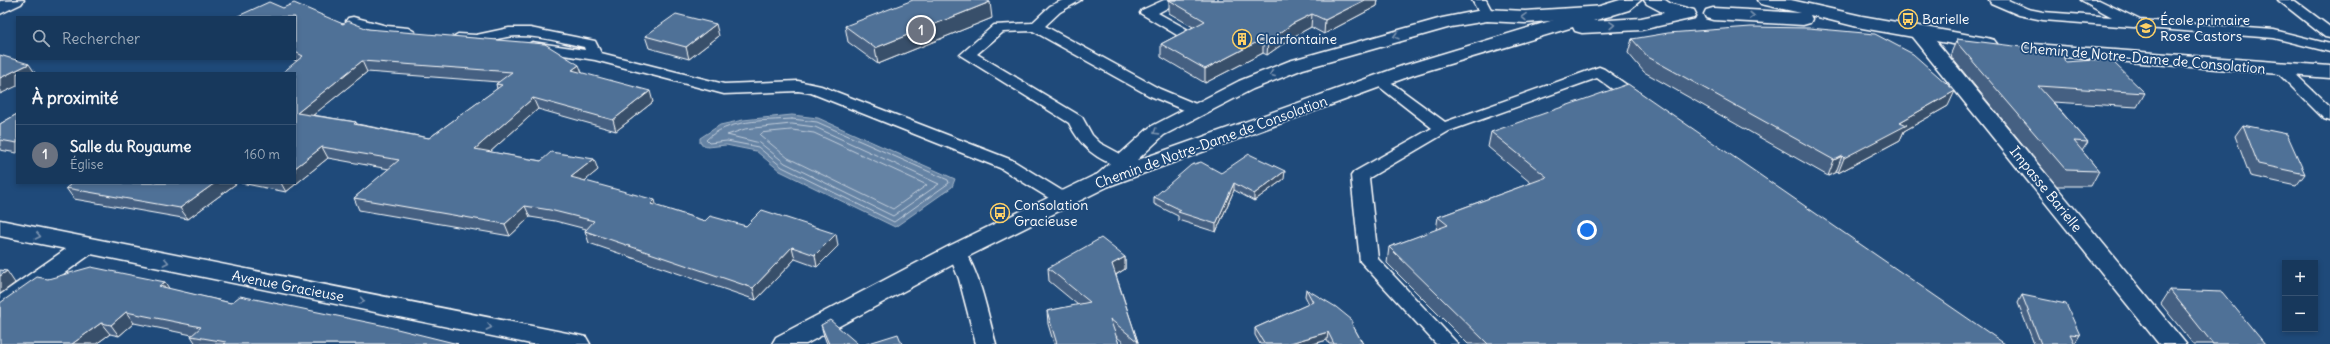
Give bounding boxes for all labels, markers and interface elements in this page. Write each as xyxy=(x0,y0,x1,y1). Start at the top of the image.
bus stop icon: Barielle xyxy=(1897,8,1919,30)
place label: Barielle xyxy=(1922,10,1969,28)
place label: École primaire Rose Castors xyxy=(2160,11,2250,45)
one-way arrow xyxy=(1749,12,1755,21)
one-way arrow xyxy=(1521,13,1527,21)
pin: 1 xyxy=(908,15,934,45)
search box xyxy=(16,16,296,60)
school or university icon: École primaire Rose Castors xyxy=(2135,17,2157,39)
one-way arrow xyxy=(1609,21,1615,30)
icon: search xyxy=(30,27,52,49)
building icon: Clairfontaine xyxy=(1231,28,1253,50)
text: Rechercher xyxy=(62,29,140,48)
place label: Clairfontaine xyxy=(1256,30,1337,48)
one-way arrow xyxy=(1393,32,1400,40)
street label: Chemin de Notre-Dame de Consolation xyxy=(2020,38,2266,78)
one-way arrow xyxy=(1269,70,1276,78)
text: À proximité xyxy=(32,87,118,109)
street label: Chemin de Notre-Dame de Consolation xyxy=(1092,91,1330,193)
one-way arrow xyxy=(1153,128,1160,135)
text: Salle du Royaume xyxy=(70,137,191,156)
street label: Impasse Barielle xyxy=(2006,142,2086,236)
text: 1 xyxy=(42,146,48,163)
text: 160 m xyxy=(244,146,280,163)
text: Église xyxy=(70,156,103,173)
place label: Consolation Gracieuse xyxy=(1014,196,1088,230)
bus stop icon: Consolation Gracieuse xyxy=(989,202,1011,224)
your location xyxy=(1577,220,1597,240)
one-way arrow xyxy=(35,232,41,240)
one-way arrow xyxy=(162,257,169,266)
map controls xyxy=(2282,260,2318,332)
button: + xyxy=(2282,260,2318,296)
street label: Avenue Gracieuse xyxy=(230,266,346,306)
one-way arrow xyxy=(359,296,365,305)
button: − xyxy=(2282,296,2318,332)
one-way arrow xyxy=(486,322,492,330)

